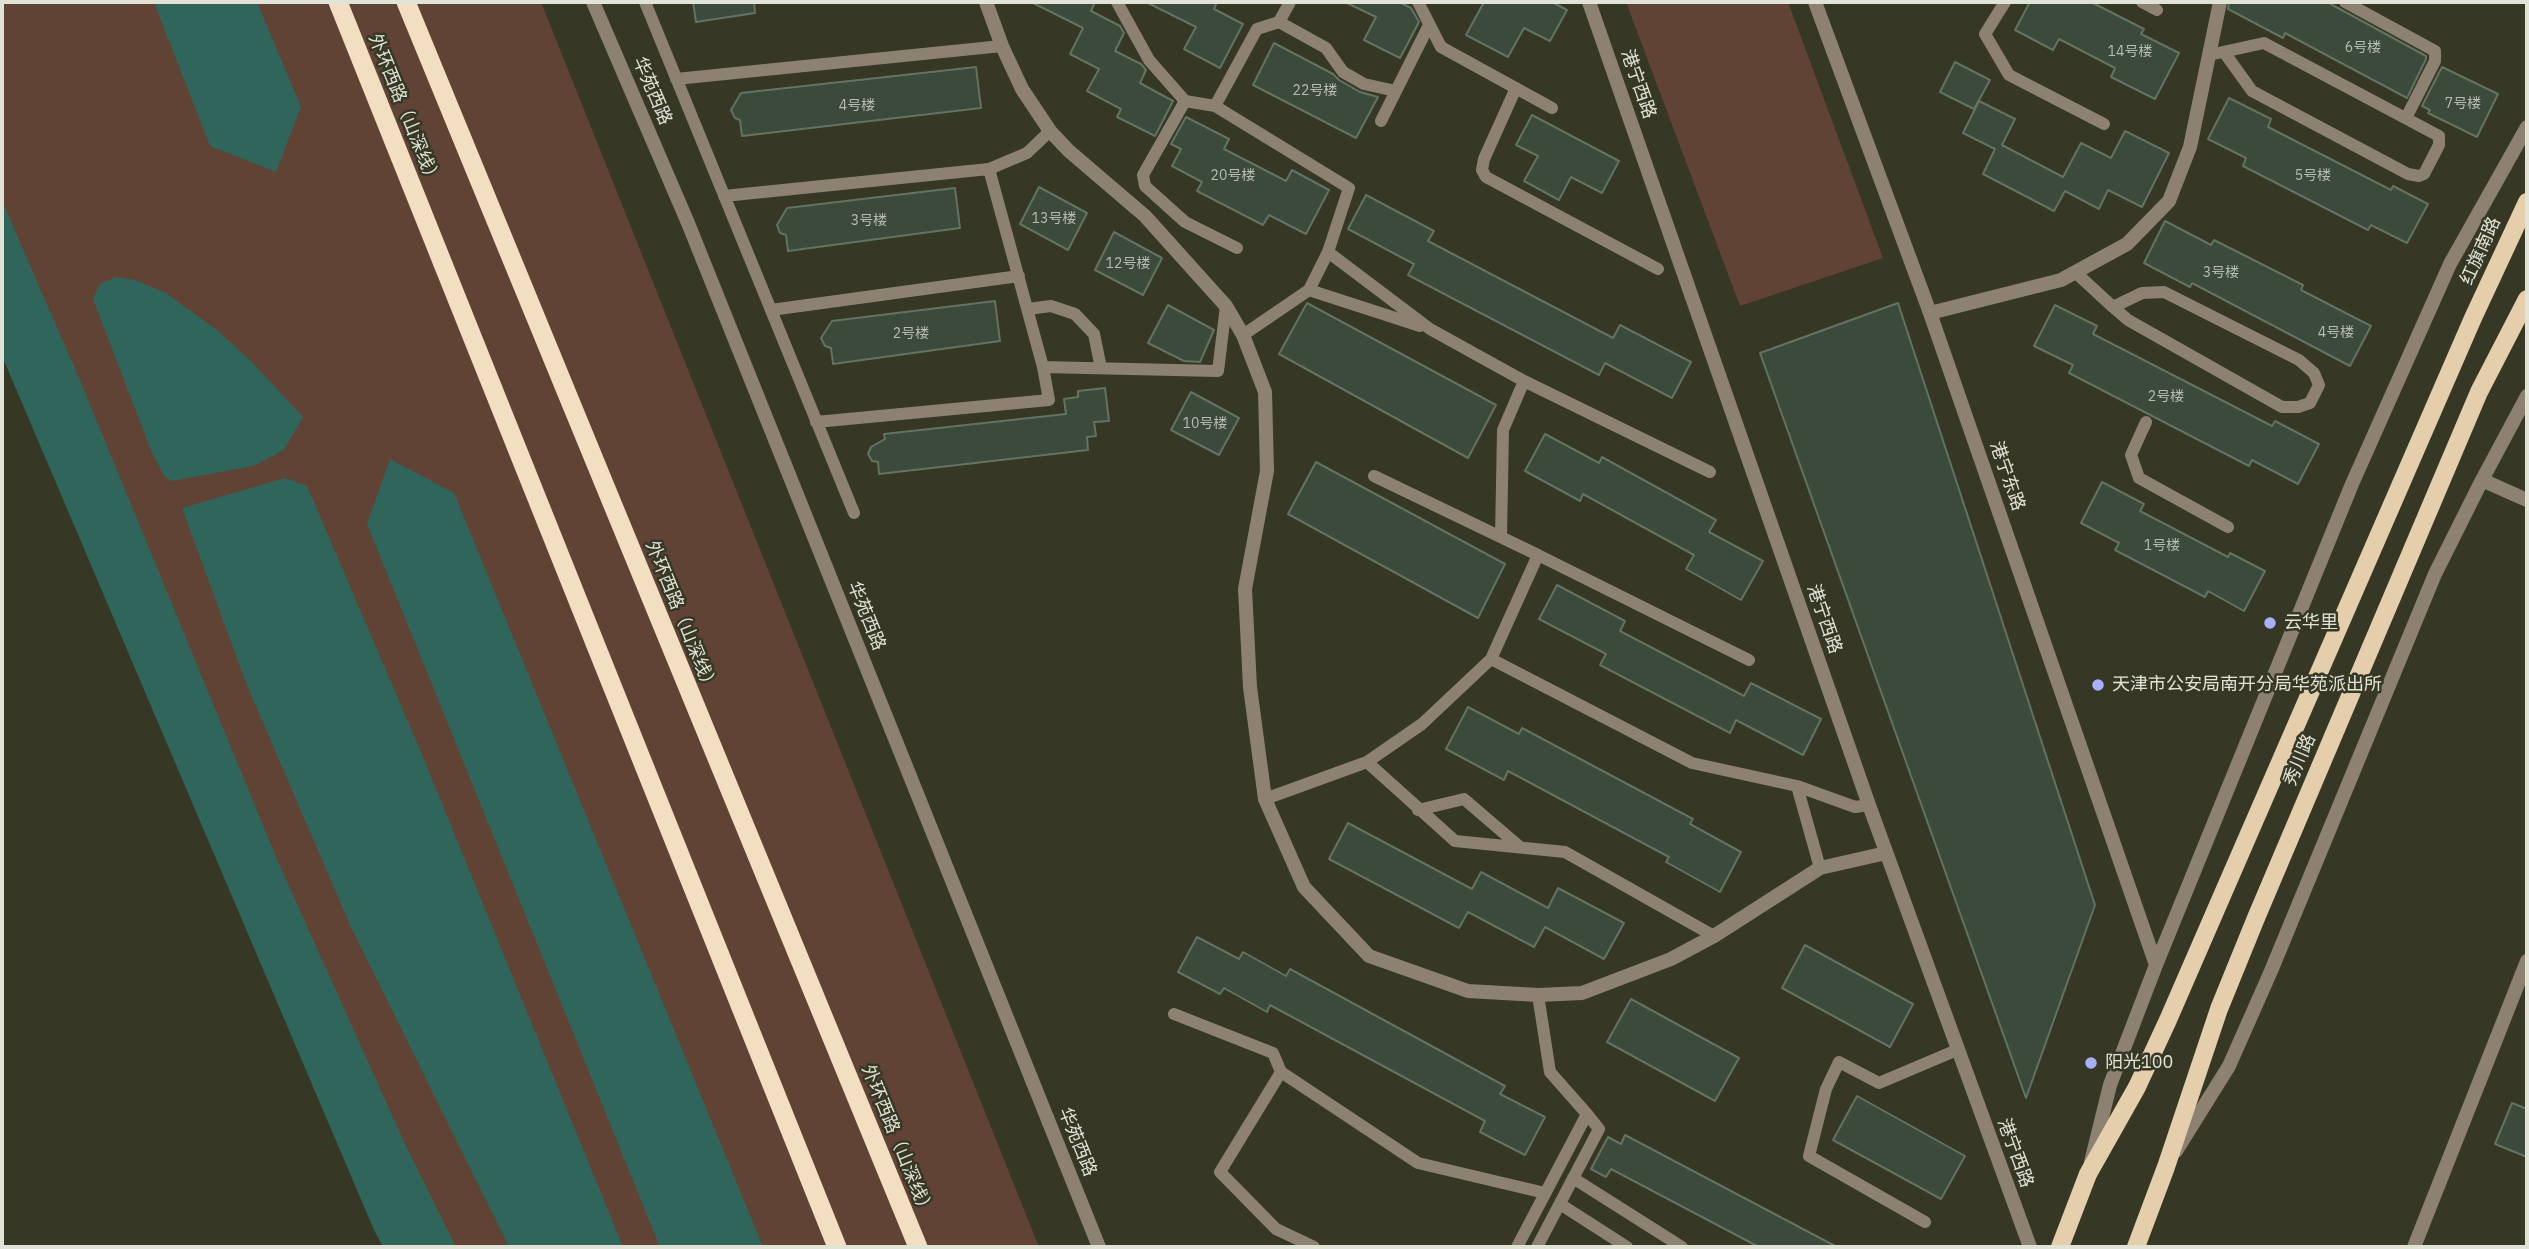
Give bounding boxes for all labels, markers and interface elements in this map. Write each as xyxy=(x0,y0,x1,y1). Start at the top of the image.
street label: 外环西路（山深线） xyxy=(364,31,444,189)
house number: 6号楼 xyxy=(2345,40,2381,56)
house number: 14号楼 xyxy=(2108,44,2152,60)
street label: 港宁西路 xyxy=(1616,46,1660,122)
street label: 华苑西路 xyxy=(628,54,676,128)
house number: 22号楼 xyxy=(1293,83,1337,99)
house number: 7号楼 xyxy=(2445,96,2481,112)
house number: 4号楼 xyxy=(839,98,875,114)
house number: 20号楼 xyxy=(1211,168,1255,184)
house number: 5号楼 xyxy=(2295,168,2331,184)
house number: 13号楼 xyxy=(1032,211,1076,227)
house number: 3号楼 xyxy=(851,213,887,229)
street label: 红旗南路 xyxy=(2456,214,2506,288)
house number: 12号楼 xyxy=(1106,256,1150,272)
house number: 3号楼 xyxy=(2203,265,2239,281)
house number: 4号楼 xyxy=(2318,325,2354,341)
house number: 2号楼 xyxy=(893,326,929,342)
house number: 2号楼 xyxy=(2148,389,2184,405)
house number: 10号楼 xyxy=(1183,416,1227,432)
street label: 港宁东路 xyxy=(1985,438,2029,514)
street label: 外环西路（山深线） xyxy=(641,538,721,696)
house number: 1号楼 xyxy=(2144,538,2180,554)
street label: 华苑西路 xyxy=(843,579,889,653)
street label: 港宁西路 xyxy=(1802,581,1846,657)
place label: 云华里 xyxy=(2284,612,2338,634)
marker: 云华里 xyxy=(2262,615,2278,631)
place label: 天津市公安局南开分局华苑派出所 xyxy=(2112,674,2382,696)
marker: 天津市公安局南开分局华苑派出所 xyxy=(2090,677,2106,693)
street label: 秀川路 xyxy=(2280,731,2320,789)
place label: 阳光100 xyxy=(2105,1052,2173,1074)
marker: 阳光100 xyxy=(2083,1055,2099,1071)
street label: 外环西路（山深线） xyxy=(857,1062,937,1220)
street label: 华苑西路 xyxy=(1054,1105,1100,1179)
street label: 港宁西路 xyxy=(1993,1115,2037,1191)

